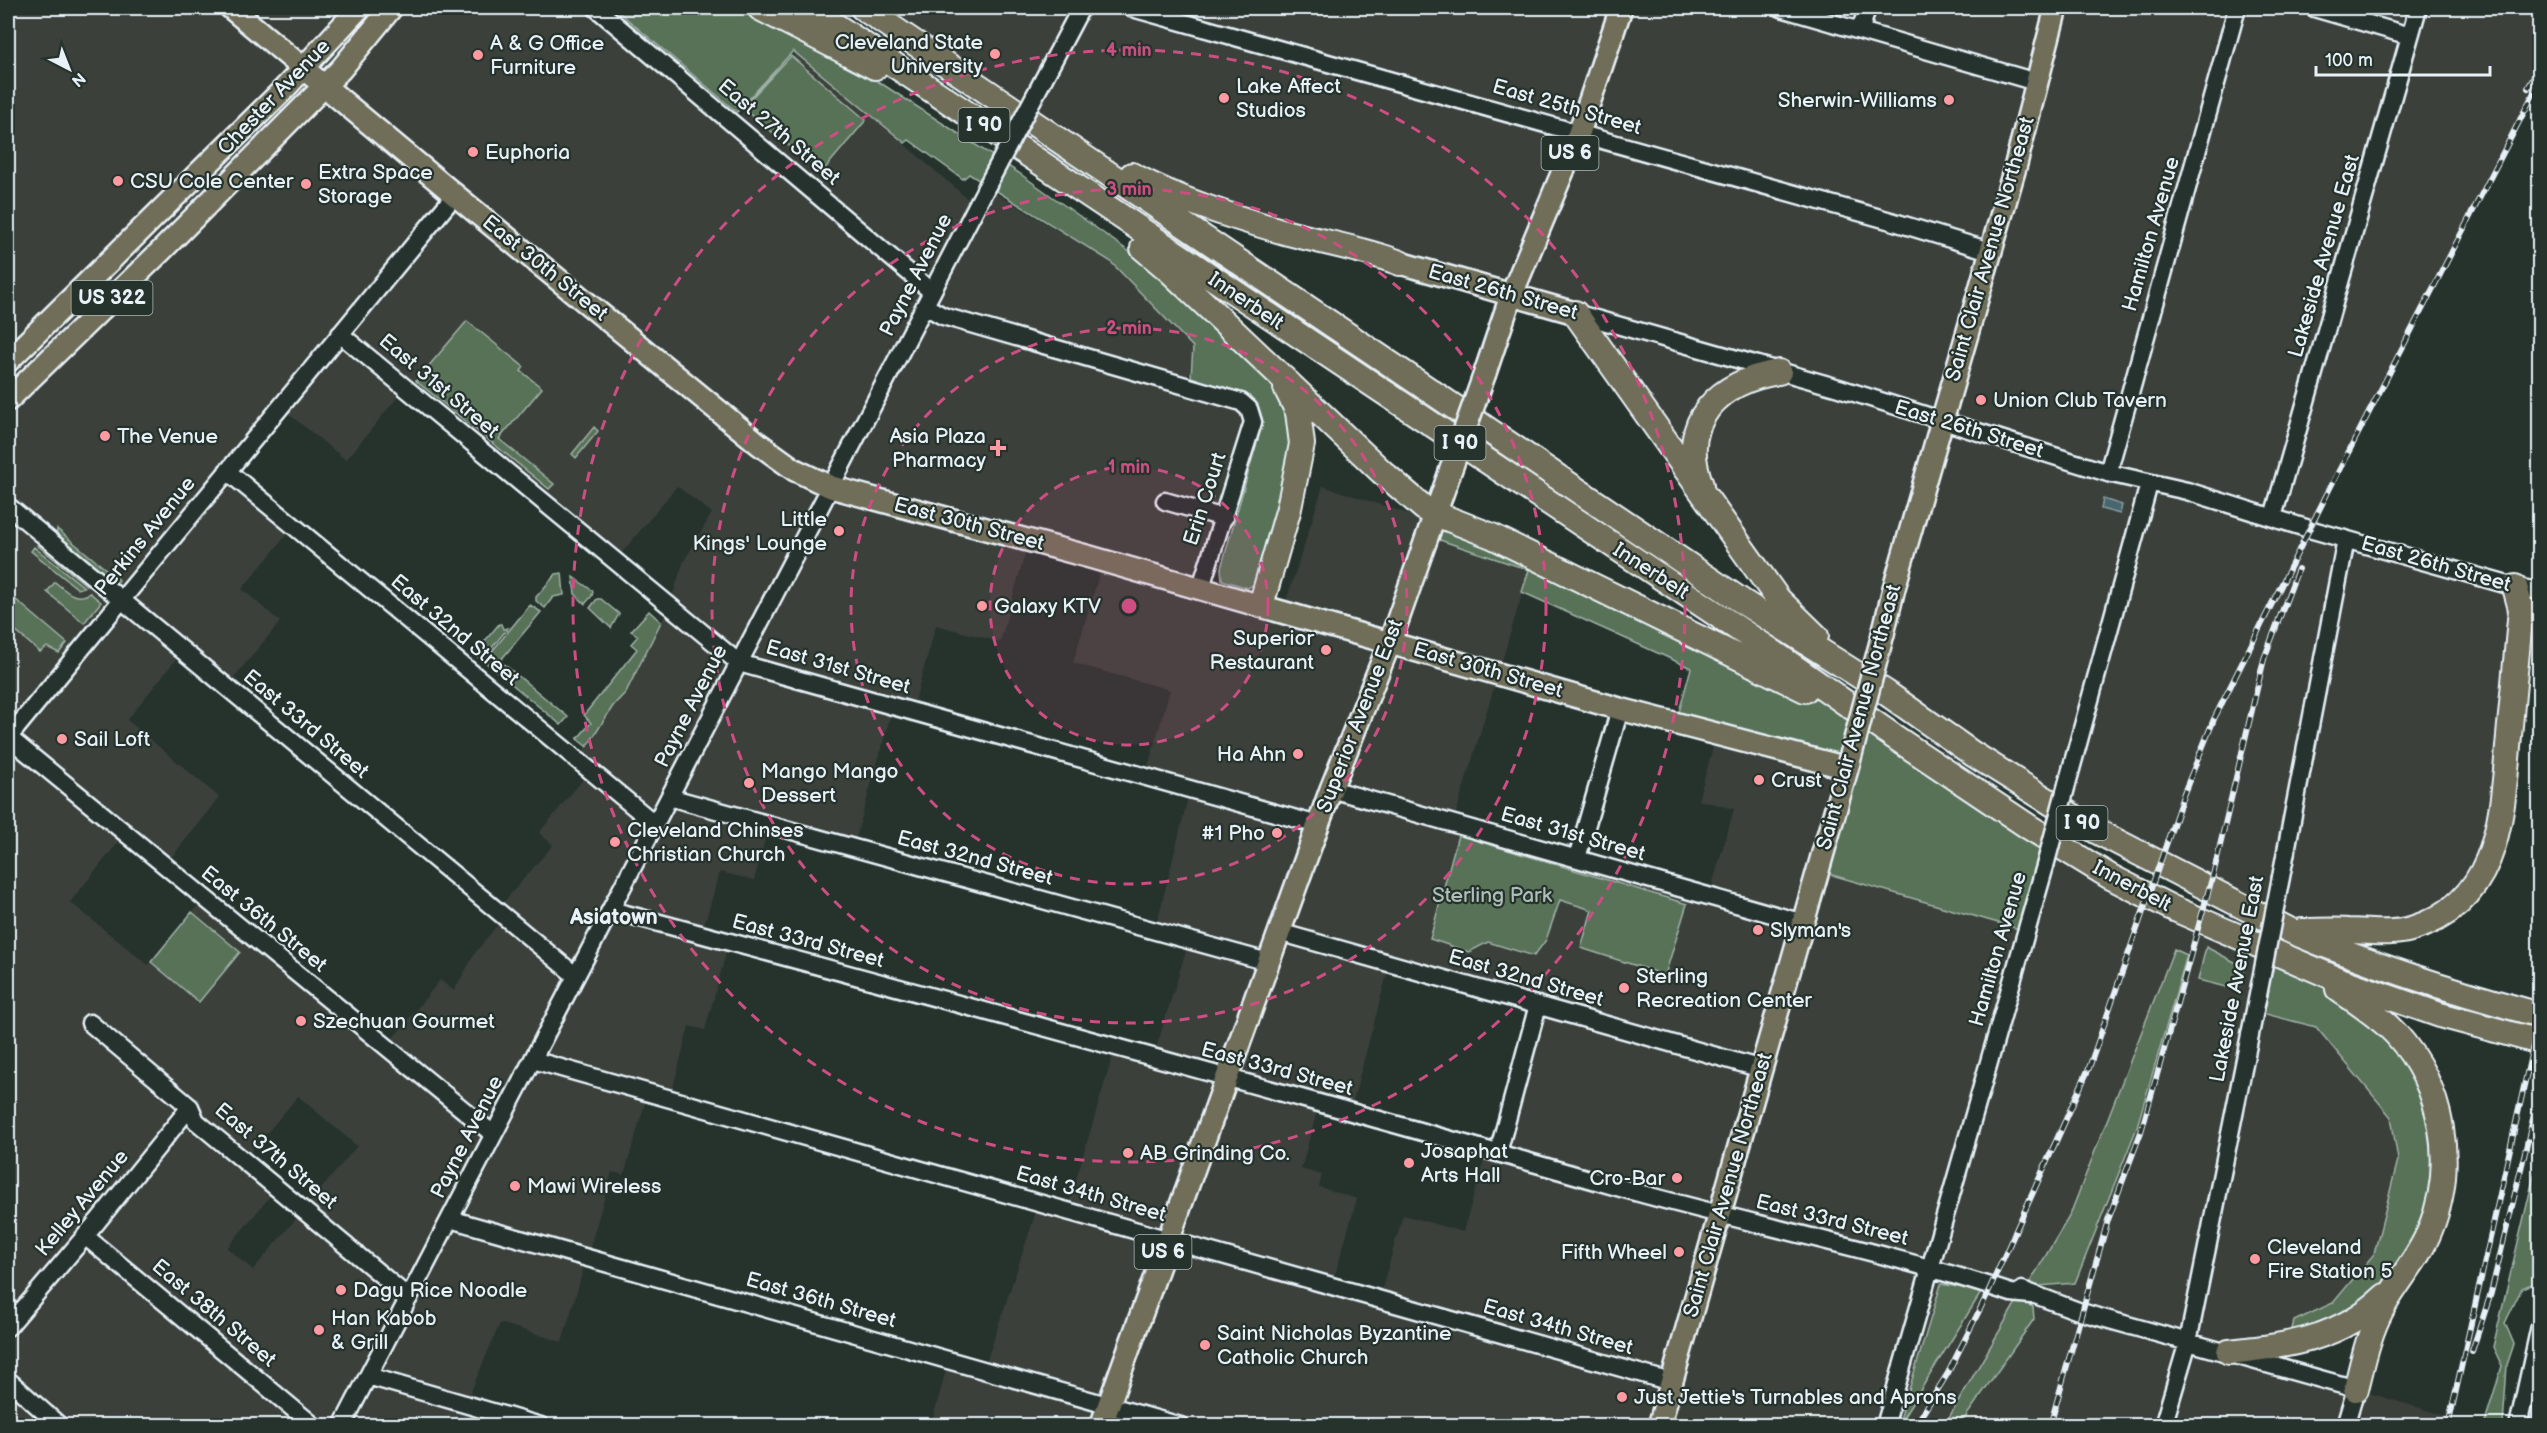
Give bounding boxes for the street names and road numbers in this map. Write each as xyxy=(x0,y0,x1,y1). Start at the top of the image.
street label: Chester Avenue xyxy=(212,34,336,160)
street label: East 27th Street xyxy=(713,74,846,191)
street label: East 25th Street xyxy=(1490,74,1645,140)
road number: I 90 xyxy=(958,108,1010,142)
street label: Saint Clair Avenue Northeast xyxy=(1940,113,2040,384)
road number: US 6 xyxy=(1542,136,1598,170)
street label: Lakeside Avenue East xyxy=(2283,151,2365,360)
street label: Hamilton Avenue xyxy=(2117,154,2185,314)
street label: East 30th Street xyxy=(477,210,613,327)
street label: Payne Avenue xyxy=(874,210,958,340)
street label: East 26th Street xyxy=(1425,259,1581,325)
street label: Innerbelt xyxy=(1204,267,1289,336)
road number: US 322 xyxy=(72,281,152,315)
street label: East 31st Street xyxy=(374,329,505,444)
street label: East 26th Street xyxy=(1892,394,2047,464)
road number: I 90 xyxy=(1434,426,1486,460)
street label: Erin Court xyxy=(1178,449,1232,549)
street label: Perkins Avenue xyxy=(89,471,201,601)
street label: East 30th Street xyxy=(891,492,1047,556)
street label: East 26th Street xyxy=(2358,531,2514,597)
street label: Innerbelt xyxy=(1608,537,1694,605)
street label: East 32nd Street xyxy=(386,569,525,691)
street label: Saint Clair Avenue Northeast xyxy=(1811,581,1907,853)
street label: Superior Avenue East xyxy=(1312,615,1409,816)
street label: East 31st Street xyxy=(763,634,914,700)
street label: East 30th Street xyxy=(1410,637,1566,703)
street label: Payne Avenue xyxy=(649,641,733,771)
street label: East 33rd Street xyxy=(238,664,374,784)
street label: East 31st Street xyxy=(1498,801,1649,867)
road number: I 90 xyxy=(2056,806,2108,840)
street label: East 32nd Street xyxy=(894,825,1056,891)
street label: Innerbelt xyxy=(2088,855,2176,917)
street label: East 36th Street xyxy=(196,861,333,978)
street label: Hamilton Avenue xyxy=(1964,869,2032,1029)
street label: Lakeside Avenue East xyxy=(2205,873,2269,1084)
street label: East 33rd Street xyxy=(729,909,887,973)
street label: East 32nd Street xyxy=(1445,944,1607,1012)
street label: East 33rd Street xyxy=(1198,1037,1356,1101)
street label: Saint Clair Avenue Northeast xyxy=(1678,1049,1778,1320)
street label: Payne Avenue xyxy=(425,1072,509,1202)
street label: East 37th Street xyxy=(210,1097,343,1215)
street label: Kelley Avenue xyxy=(30,1145,134,1261)
street label: East 34th Street xyxy=(1013,1161,1169,1228)
street label: East 33rd Street xyxy=(1753,1189,1911,1251)
road number: US 6 xyxy=(1134,1235,1192,1269)
street label: East 38th Street xyxy=(147,1254,282,1373)
street label: East 36th Street xyxy=(743,1267,899,1334)
street label: East 34th Street xyxy=(1480,1294,1636,1361)

